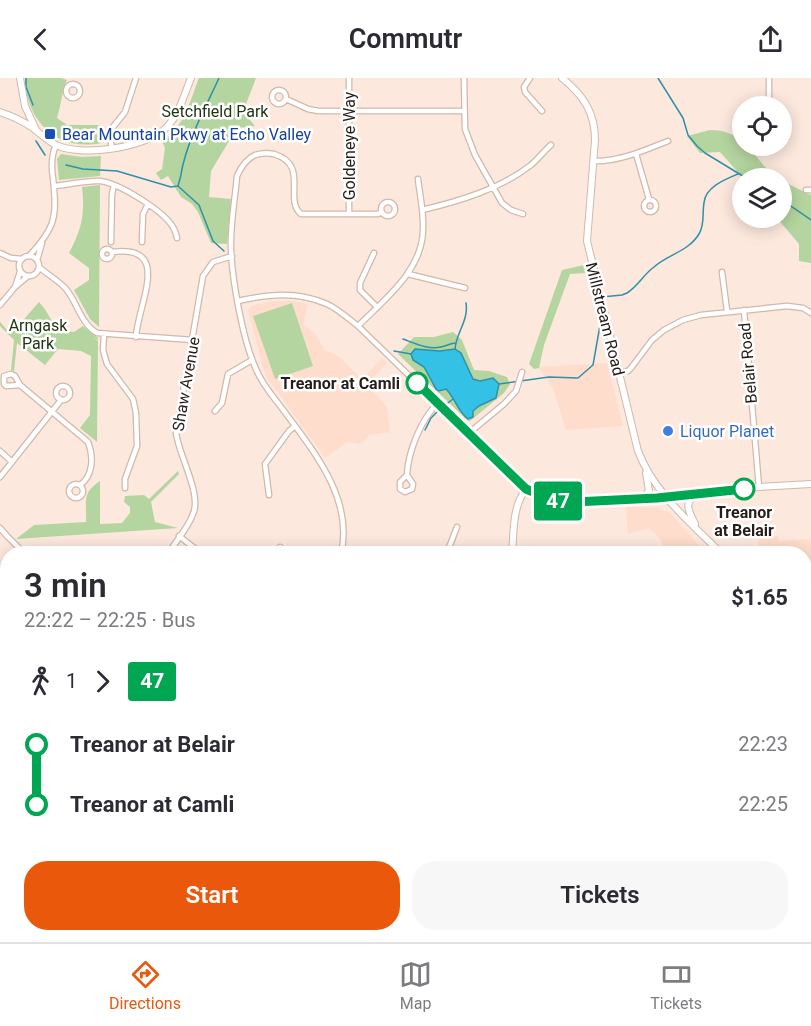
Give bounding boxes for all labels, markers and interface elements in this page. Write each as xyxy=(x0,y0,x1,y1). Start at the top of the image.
icon: back xyxy=(24,23,57,56)
text: Commutr xyxy=(349,23,462,55)
icon: share xyxy=(754,23,787,56)
street label: Goldeneye Way xyxy=(340,91,359,200)
map controls xyxy=(732,96,792,228)
button: locate xyxy=(732,96,792,156)
park label: Setchfield Park xyxy=(162,102,269,121)
place label: Bear Mountain Pkwy at Echo Valley xyxy=(62,125,312,144)
marker: Bear Mountain Pkwy at Echo Valley xyxy=(43,127,57,141)
button: layers xyxy=(732,168,792,228)
street label: Millstream Road xyxy=(582,260,628,378)
park label: Arngask Park xyxy=(9,316,68,353)
street label: Belair Road xyxy=(735,322,761,404)
street label: Shaw Avenue xyxy=(168,335,204,433)
marker: Treanor at Camli xyxy=(406,372,428,394)
place label: Treanor at Camli xyxy=(281,374,400,393)
place label: Liquor Planet xyxy=(680,422,774,441)
marker: Liquor Planet xyxy=(661,424,675,438)
marker: Treanor at Belair xyxy=(733,478,755,500)
line badge: 47 xyxy=(531,482,585,520)
text: 47 xyxy=(546,489,570,513)
place label: Treanor at Belair xyxy=(714,503,774,540)
text: 3 min xyxy=(24,566,107,605)
text: $1.65 xyxy=(731,585,788,610)
text: 22:22 – 22:25 · Bus xyxy=(24,608,196,632)
icon: walk xyxy=(24,665,57,698)
icon: forward xyxy=(86,665,119,698)
text: 1 xyxy=(66,669,77,693)
text: 47 xyxy=(140,669,164,693)
text: Treanor at Belair xyxy=(70,732,235,757)
text: 22:23 xyxy=(738,732,788,756)
text: Treanor at Camli xyxy=(70,792,234,817)
text: 22:25 xyxy=(738,792,788,816)
button: Start xyxy=(24,861,400,930)
button: Tickets xyxy=(412,861,788,930)
tab: Directions xyxy=(109,958,181,1013)
tab: Map xyxy=(399,958,432,1013)
tab: Tickets xyxy=(650,958,702,1013)

